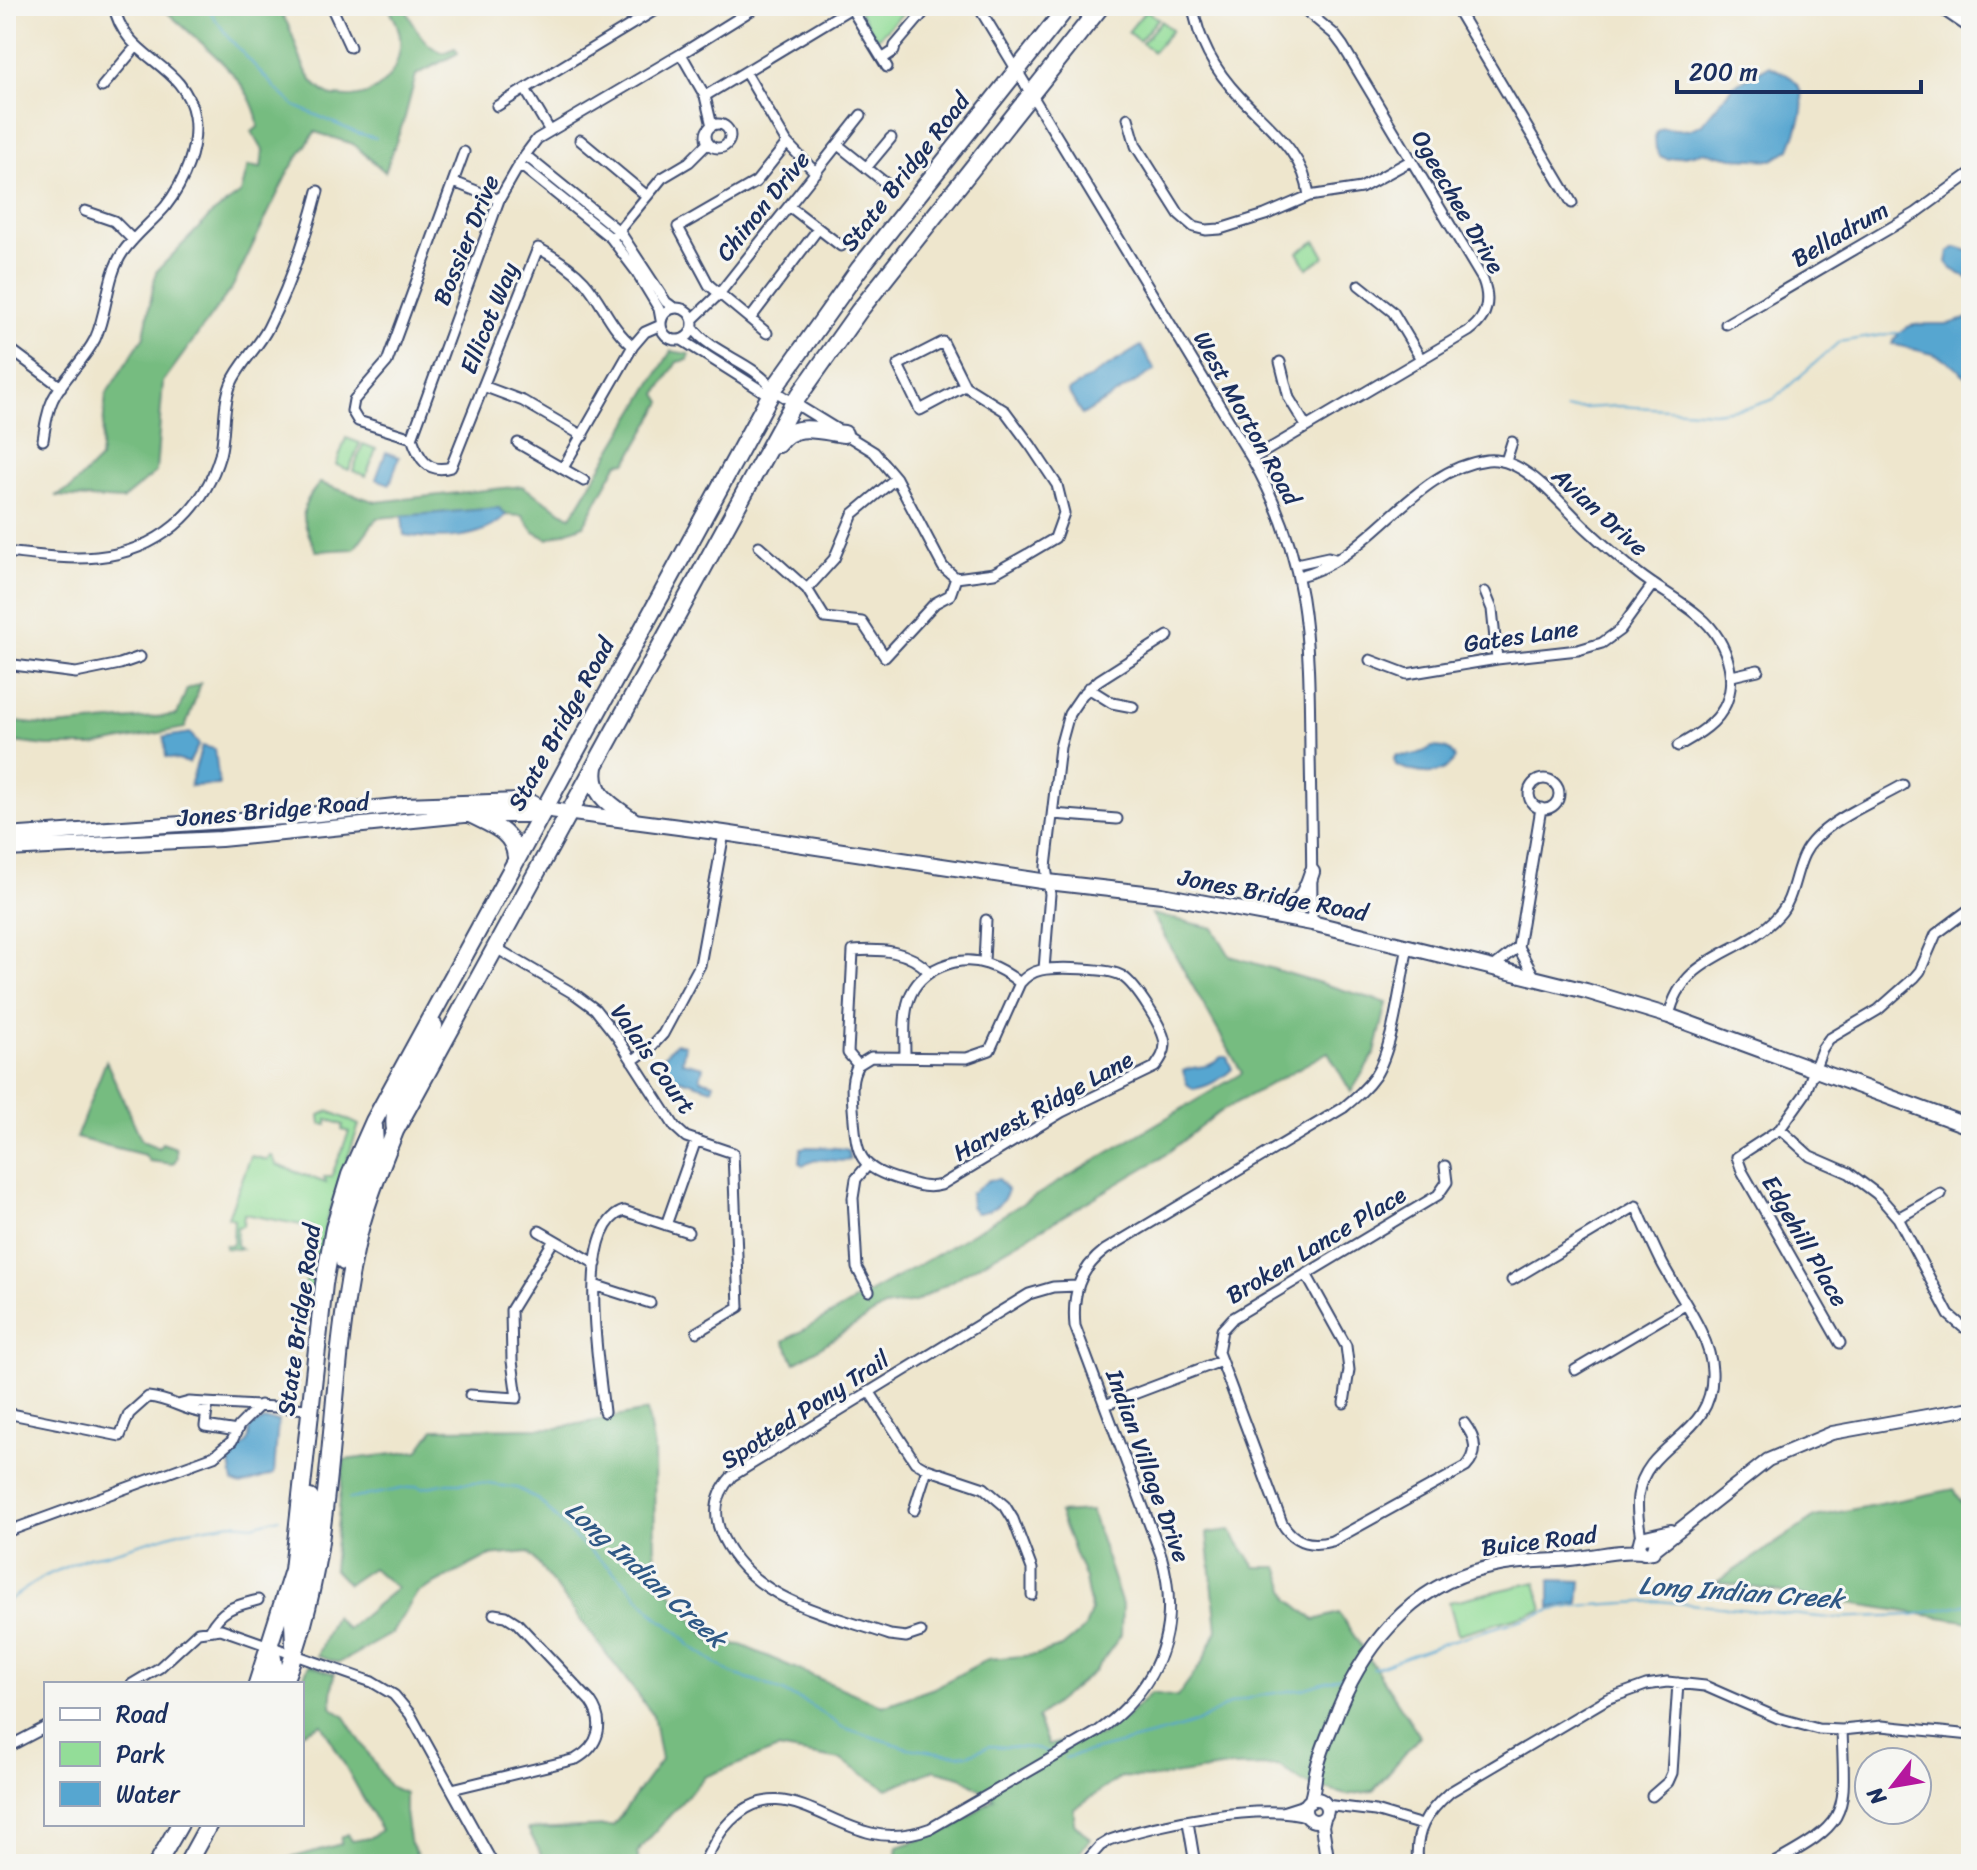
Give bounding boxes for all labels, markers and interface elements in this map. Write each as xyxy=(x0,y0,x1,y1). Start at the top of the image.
scale bar xyxy=(1677,44,1921,94)
text: 200 m xyxy=(1689,51,1758,93)
street label: State Bridge Road xyxy=(829,82,982,261)
street label: Ogeechee Drive xyxy=(1400,122,1517,282)
street label: Chinon Drive xyxy=(705,141,821,271)
street label: Bossier Drive xyxy=(421,168,511,312)
street label: Belladrum xyxy=(1783,189,1897,279)
street label: Ellicot Way xyxy=(448,255,531,380)
street label: West Morton Road xyxy=(1182,323,1313,514)
street label: Avian Drive xyxy=(1541,456,1658,567)
street label: Gates Lane xyxy=(1461,607,1581,665)
street label: State Bridge Road xyxy=(496,628,627,819)
street label: Jones Bridge Road xyxy=(174,781,372,839)
street label: Jones Bridge Road xyxy=(1173,856,1373,934)
street label: Valais Court xyxy=(599,995,707,1123)
street label: Harvest Ridge Lane xyxy=(945,1039,1142,1173)
street label: Edgehill Place xyxy=(1750,1167,1860,1315)
street label: Broken Lance Place xyxy=(1217,1174,1415,1316)
street label: State Bridge Road xyxy=(265,1220,333,1419)
street label: Spotted Pony Trail xyxy=(712,1339,899,1481)
street label: Indian Village Drive xyxy=(1093,1362,1202,1569)
water label: Long Indian Creek xyxy=(554,1488,740,1662)
street label: Buice Road xyxy=(1479,1513,1600,1569)
water label: Long Indian Creek xyxy=(1637,1562,1848,1622)
legend xyxy=(44,1682,304,1826)
text: Road xyxy=(116,1693,170,1735)
text: Park xyxy=(116,1733,165,1775)
north arrow xyxy=(1853,1746,1933,1826)
text: Water xyxy=(116,1773,181,1815)
text: N xyxy=(1855,1779,1897,1813)

